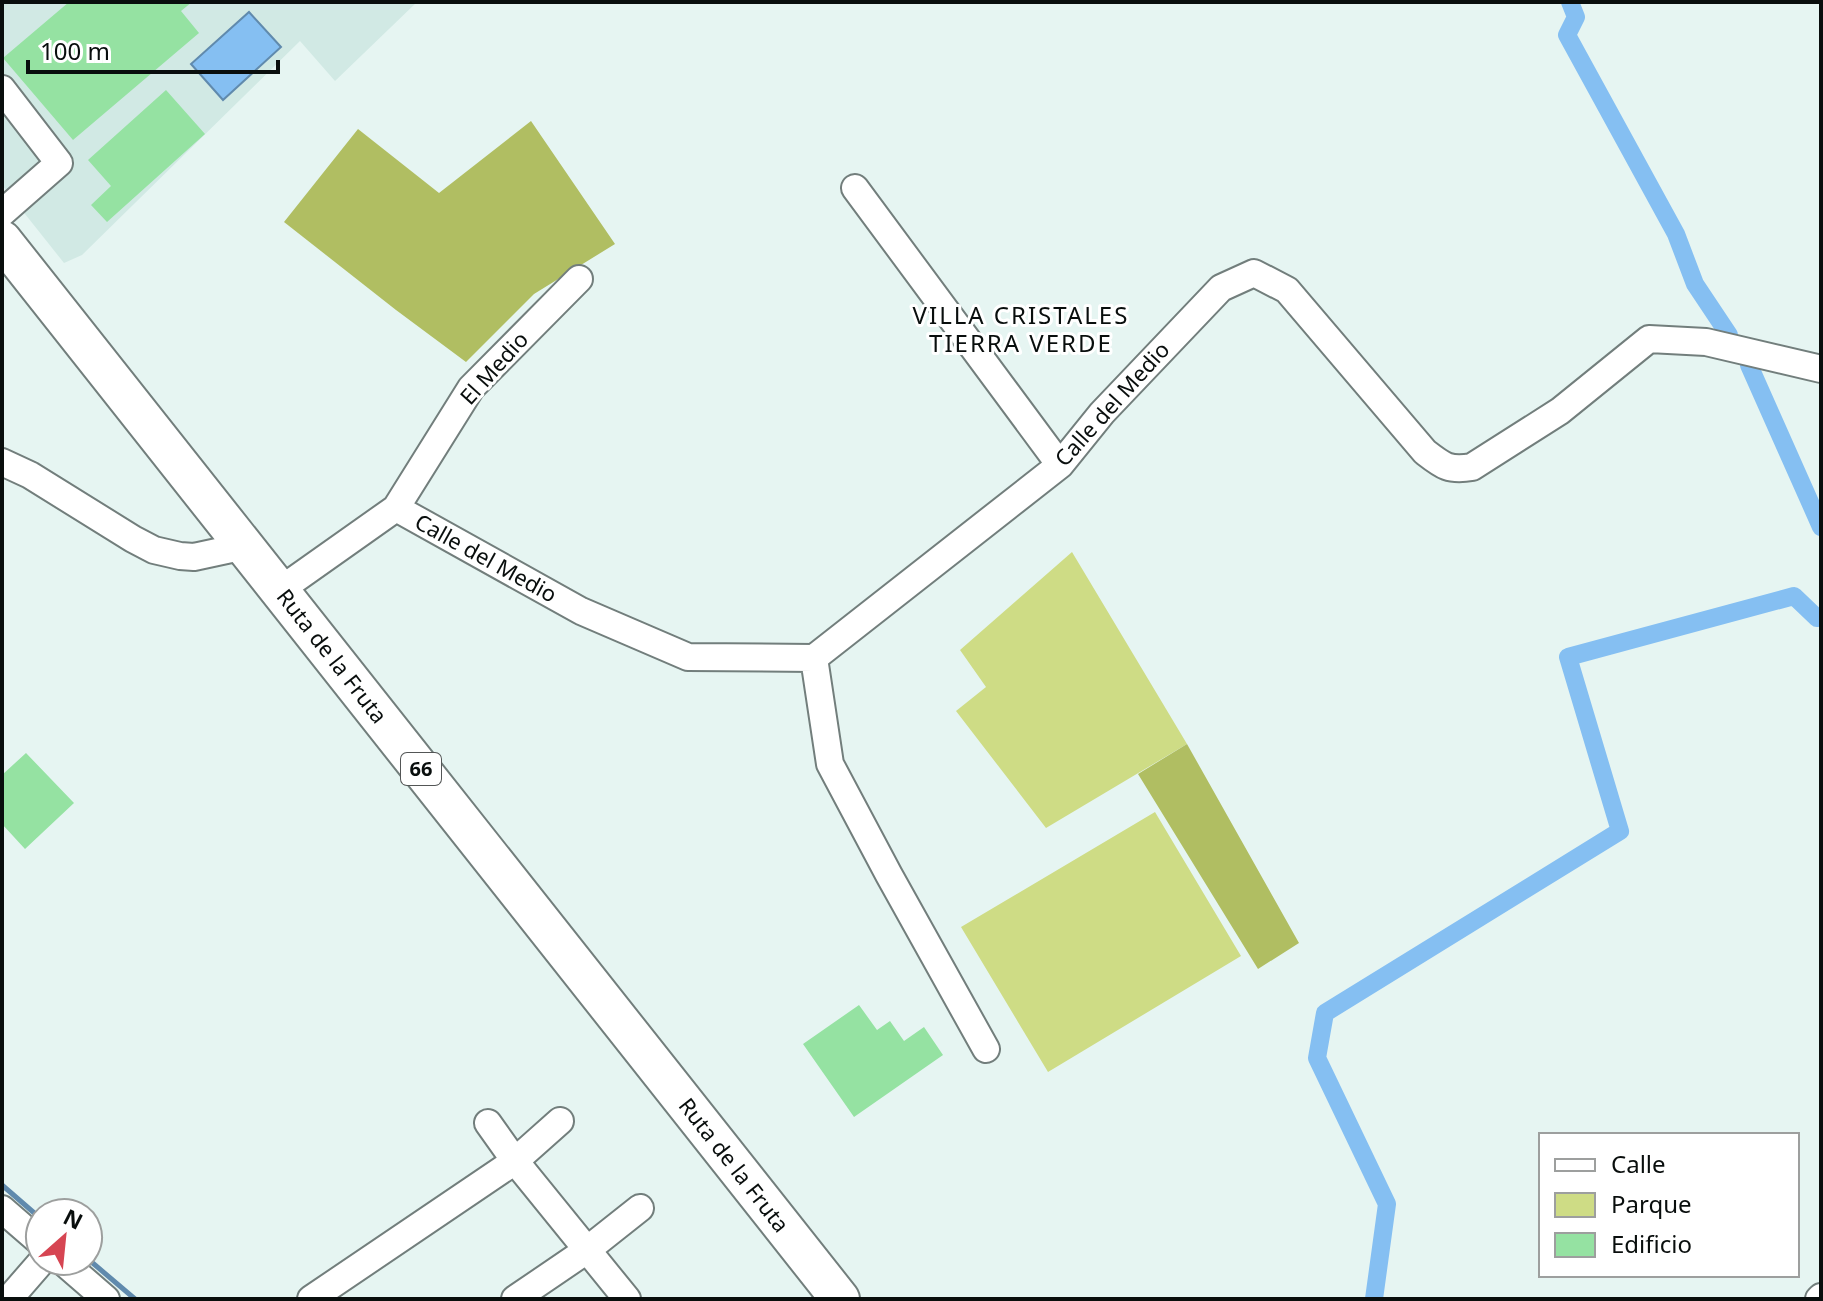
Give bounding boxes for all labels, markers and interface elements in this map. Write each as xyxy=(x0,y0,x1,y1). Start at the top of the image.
scale bar xyxy=(28,24,278,74)
text: 100 m xyxy=(40,34,110,67)
district label: VILLA CRISTALES TIERRA VERDE xyxy=(913,298,1129,359)
street label: El Medio xyxy=(452,324,534,410)
street label: Calle del Medio xyxy=(1047,335,1175,472)
street label: Calle del Medio xyxy=(410,506,563,609)
street label: Ruta de la Fruta xyxy=(271,582,395,729)
road number: 66 xyxy=(401,753,441,785)
street label: Ruta de la Fruta xyxy=(673,1091,797,1238)
legend xyxy=(1539,1133,1799,1277)
text: Calle xyxy=(1611,1147,1666,1180)
text: Parque xyxy=(1611,1187,1692,1220)
north arrow xyxy=(24,1197,104,1277)
text: N xyxy=(59,1201,88,1236)
text: Edificio xyxy=(1611,1227,1692,1260)

